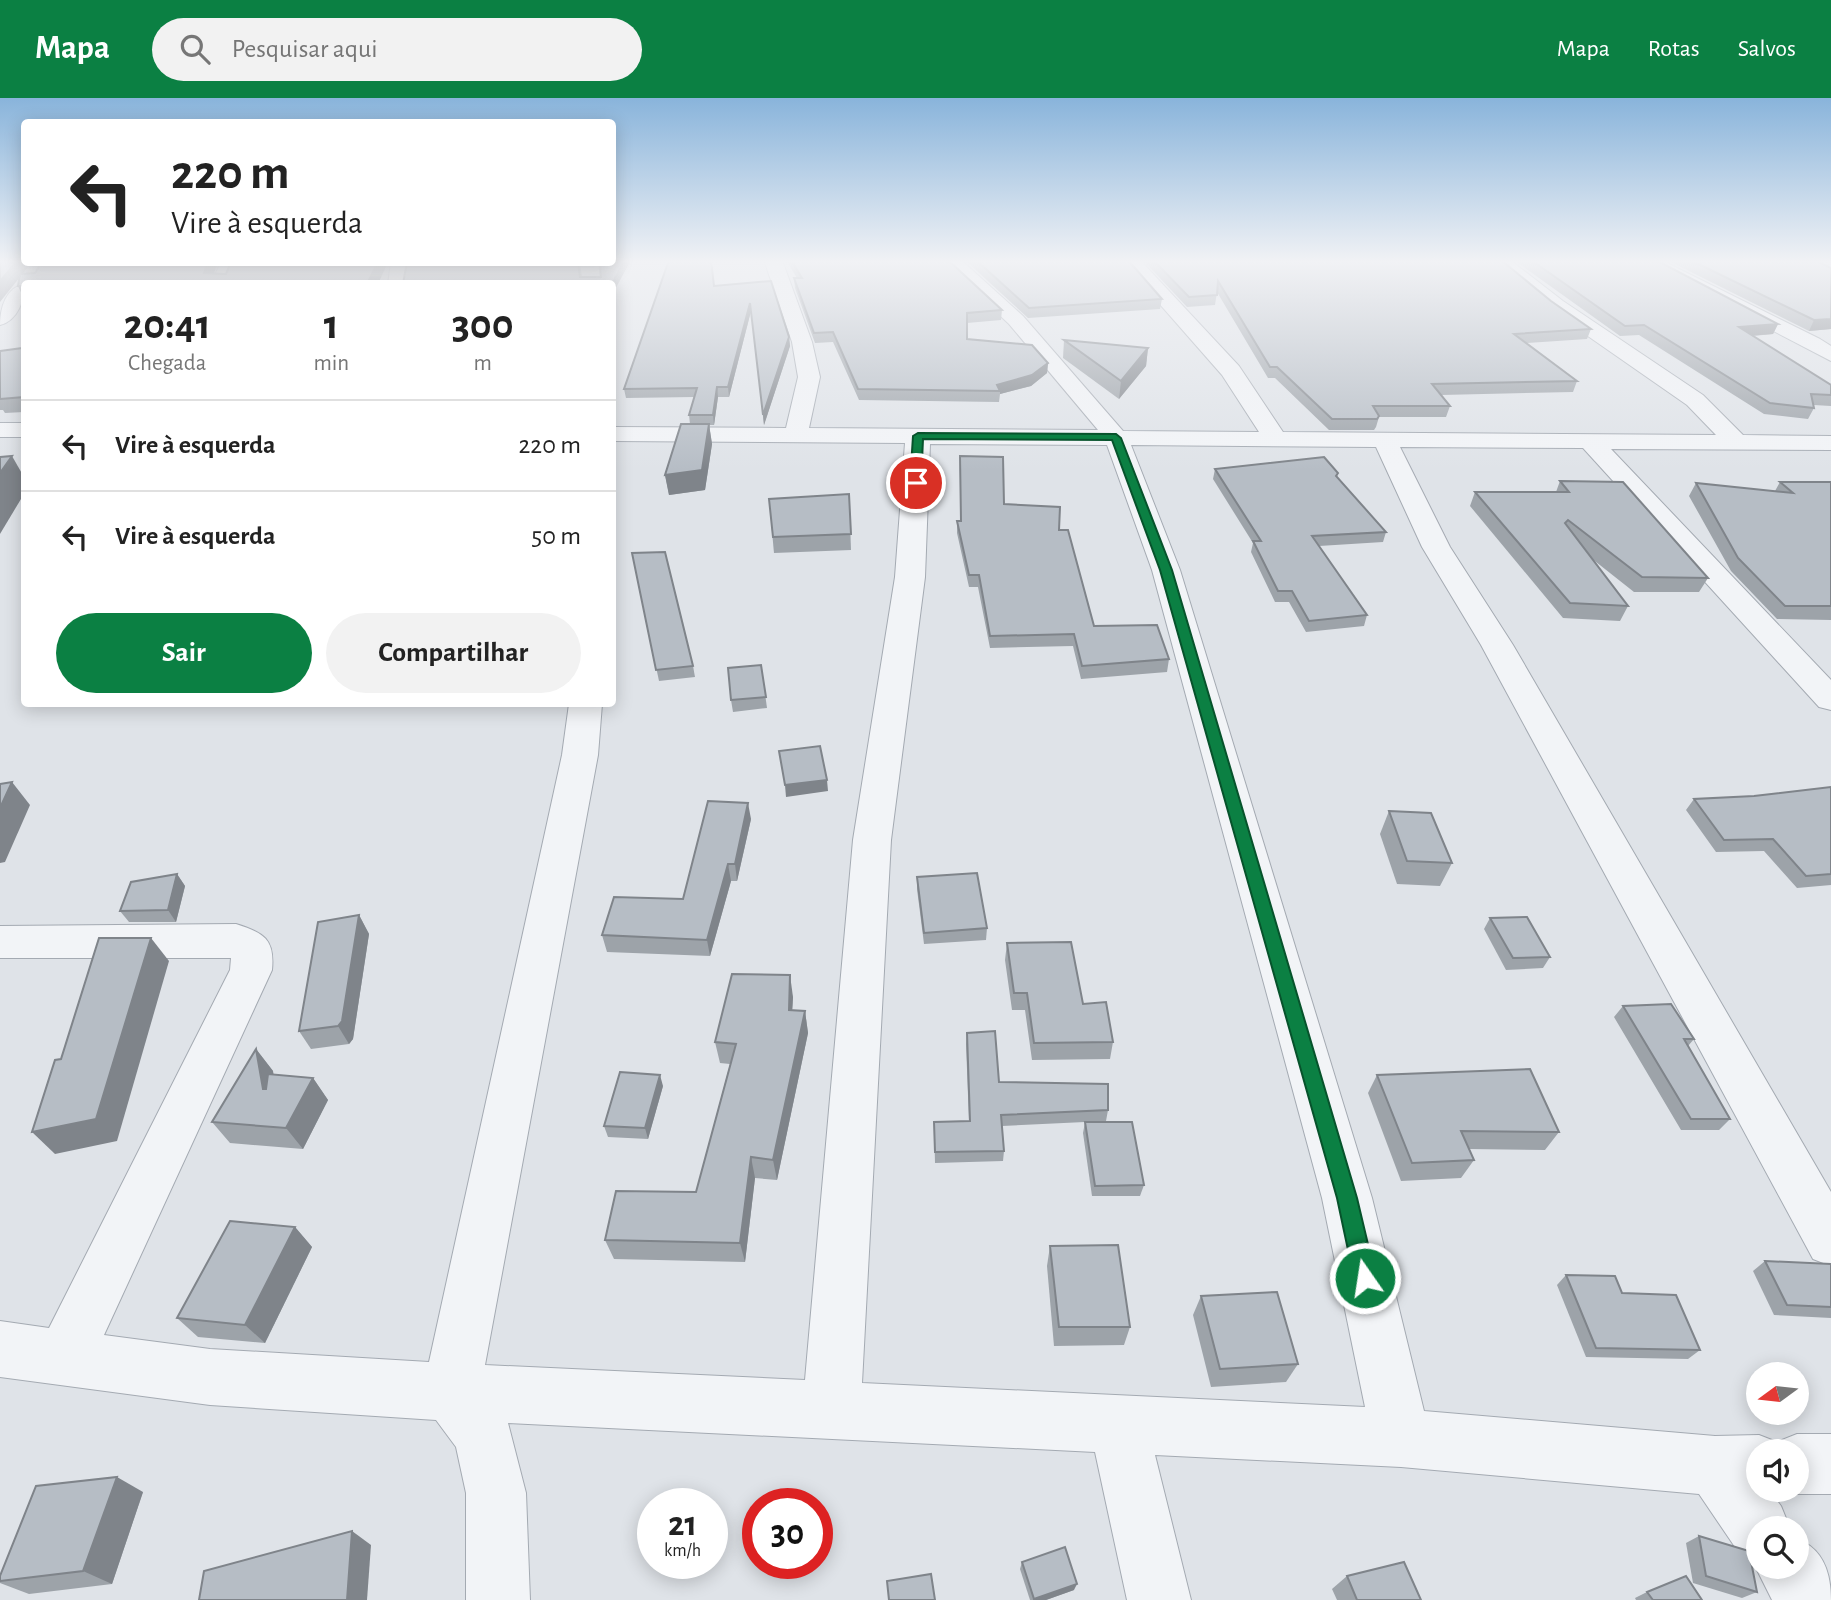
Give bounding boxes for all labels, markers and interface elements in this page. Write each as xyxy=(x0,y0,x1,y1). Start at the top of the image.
search box xyxy=(152,18,642,81)
icon: search xyxy=(176,30,214,68)
text: Mapa xyxy=(35,32,110,65)
text: Pesquisar aqui xyxy=(232,36,378,62)
text: Mapa xyxy=(1557,37,1610,61)
text: Rotas xyxy=(1648,37,1700,61)
text: Salvos xyxy=(1738,37,1796,61)
icon: left xyxy=(56,147,147,238)
text: 220 m xyxy=(171,149,290,198)
text: Vire à esquerda xyxy=(171,207,363,239)
text: 20:41 xyxy=(123,304,211,346)
text: 1 xyxy=(324,304,339,346)
text: 300 xyxy=(452,304,514,346)
text: Chegada xyxy=(128,352,206,375)
text: min xyxy=(313,352,349,375)
text: m xyxy=(473,352,492,375)
icon: left xyxy=(56,427,94,465)
text: Vire à esquerda xyxy=(115,432,276,458)
text: 220 m xyxy=(519,432,581,458)
pin xyxy=(886,453,946,513)
icon: arrive xyxy=(897,464,935,502)
icon: left xyxy=(56,518,94,556)
text: Vire à esquerda xyxy=(115,523,276,549)
text: 50 m xyxy=(531,523,581,549)
button: Sair xyxy=(56,613,312,693)
button: Compartilhar xyxy=(326,613,581,693)
position arrow xyxy=(1328,1241,1402,1315)
north arrow xyxy=(1746,1362,1810,1424)
map controls xyxy=(1746,1362,1809,1579)
button: sound xyxy=(1746,1439,1809,1502)
speed limit sign: 30 xyxy=(742,1488,833,1579)
text: 21 xyxy=(668,1507,697,1542)
button: search xyxy=(1746,1516,1809,1579)
text: km/h xyxy=(664,1542,701,1560)

